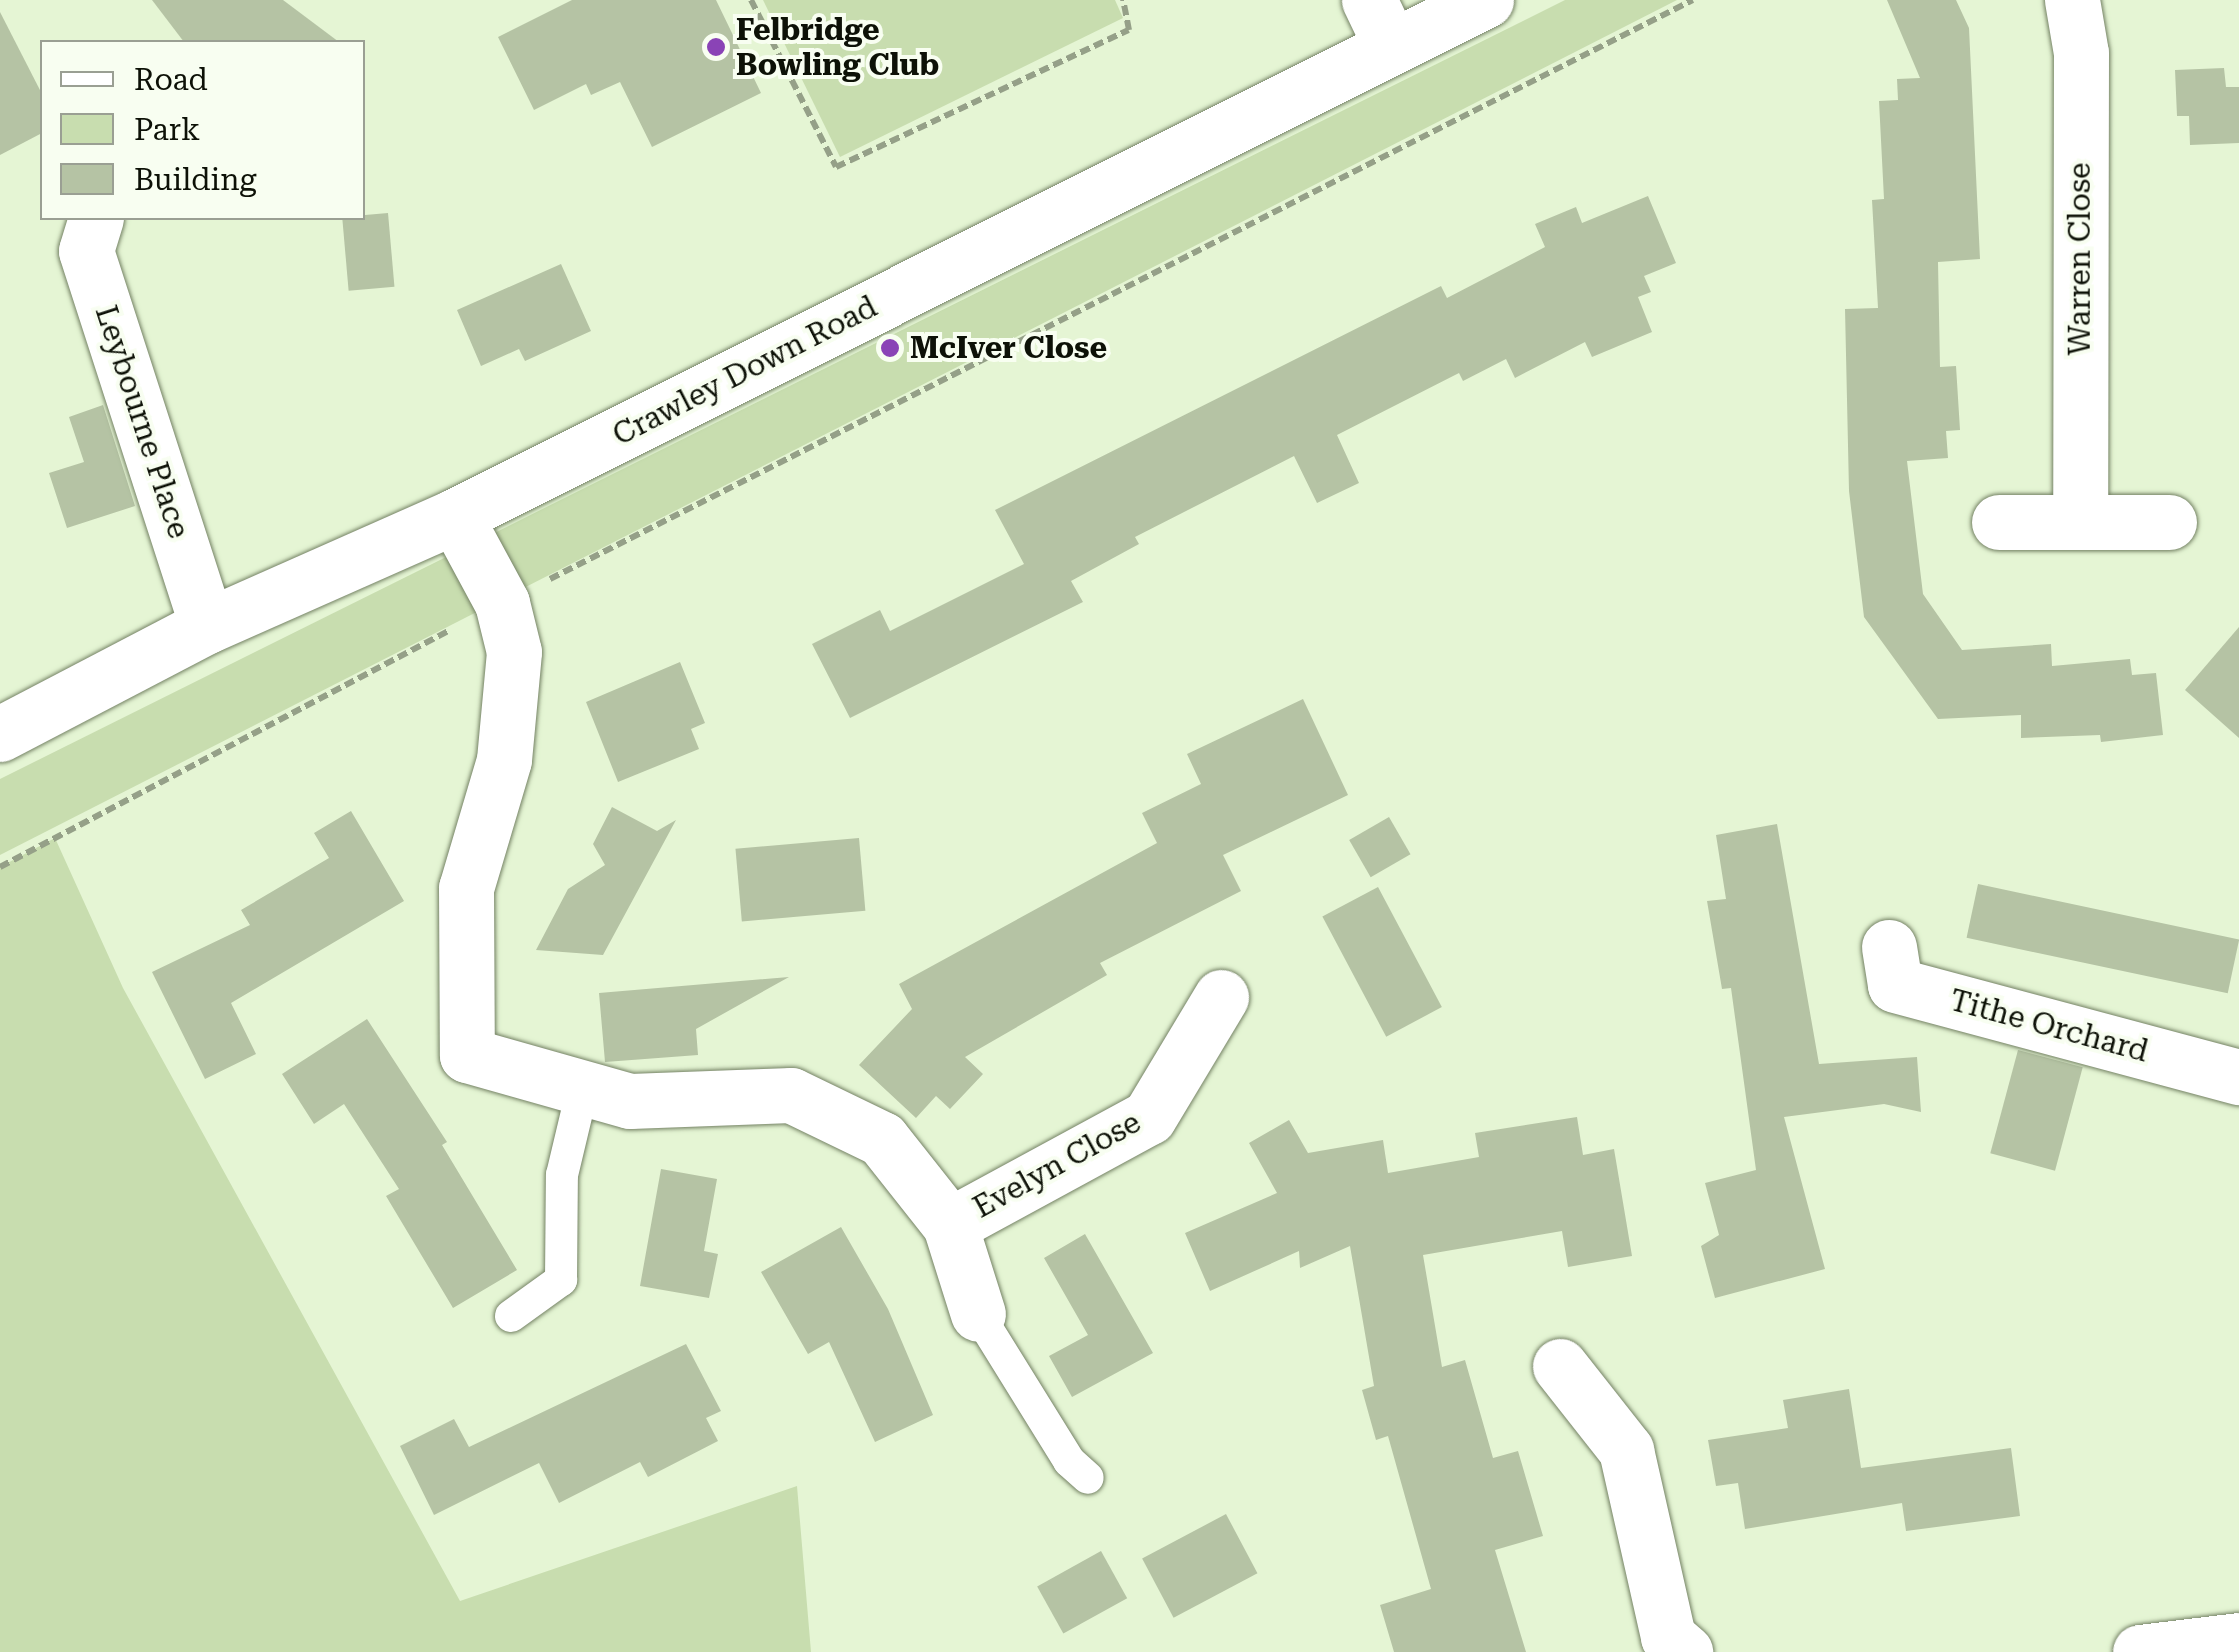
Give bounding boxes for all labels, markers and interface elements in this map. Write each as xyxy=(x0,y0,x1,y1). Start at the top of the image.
place label: Felbridge Bowling Club xyxy=(736,12,939,82)
marker: Felbridge Bowling Club xyxy=(705,36,727,58)
legend xyxy=(40,40,365,220)
text: Road xyxy=(134,62,208,97)
text: Park xyxy=(134,112,200,147)
text: Building xyxy=(134,162,257,197)
street label: Warren Close xyxy=(2062,163,2098,355)
street label: Crawley Down Road xyxy=(607,289,883,453)
street label: Leybourne Place xyxy=(87,301,197,543)
place label: McIver Close xyxy=(910,330,1107,366)
marker: McIver Close xyxy=(879,337,901,359)
street label: Tithe Orchard xyxy=(1946,982,2152,1070)
street label: Evelyn Close xyxy=(967,1104,1147,1226)

